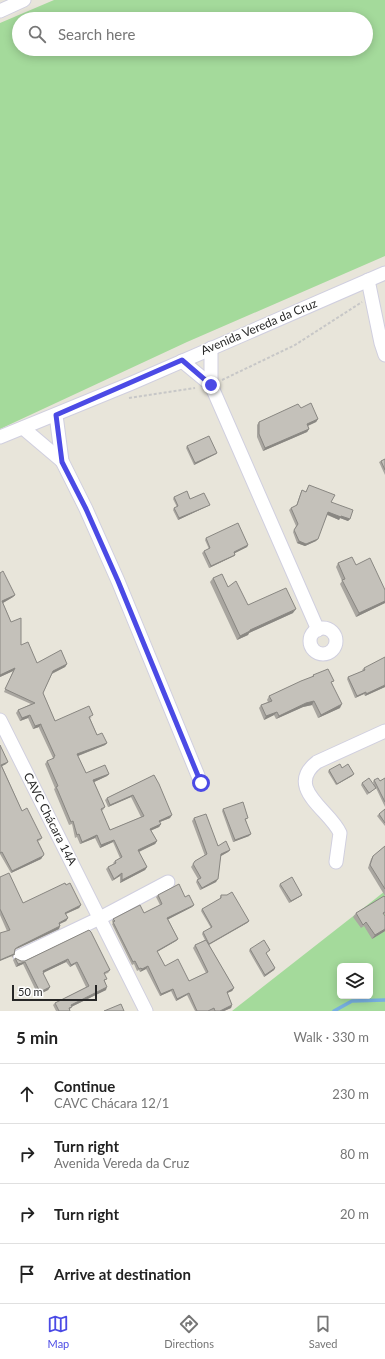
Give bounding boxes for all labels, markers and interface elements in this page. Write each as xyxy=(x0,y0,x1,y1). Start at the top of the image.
search box xyxy=(12,12,373,56)
icon: search xyxy=(26,23,48,45)
text: Search here xyxy=(58,25,135,43)
street label: Avenida Vereda da Cruz xyxy=(198,295,320,358)
route end xyxy=(202,376,220,394)
street label: CAVC Chácara 14A xyxy=(21,770,81,868)
route start xyxy=(192,774,210,792)
map controls xyxy=(337,963,373,999)
button: layers xyxy=(337,963,373,999)
scale bar xyxy=(12,983,97,1002)
text: 50 m xyxy=(18,985,43,998)
text: 5 min xyxy=(16,1027,58,1048)
text: Walk · 330 m xyxy=(293,1029,369,1045)
text: Continue xyxy=(54,1077,115,1095)
icon: ahead xyxy=(16,1083,38,1105)
text: 230 m xyxy=(332,1086,369,1102)
text: CAVC Chácara 12/1 xyxy=(54,1095,169,1111)
text: Turn right xyxy=(54,1137,119,1155)
icon: right xyxy=(16,1143,38,1165)
text: 80 m xyxy=(340,1146,369,1162)
text: Avenida Vereda da Cruz xyxy=(54,1155,189,1171)
icon: right xyxy=(16,1203,38,1225)
text: Turn right xyxy=(54,1205,119,1223)
text: 20 m xyxy=(340,1206,369,1222)
icon: arrive xyxy=(16,1263,38,1285)
text: Arrive at destination xyxy=(54,1265,191,1283)
tab: Map xyxy=(47,1313,69,1350)
tab: Directions xyxy=(164,1313,214,1350)
tab: Saved xyxy=(309,1313,338,1350)

